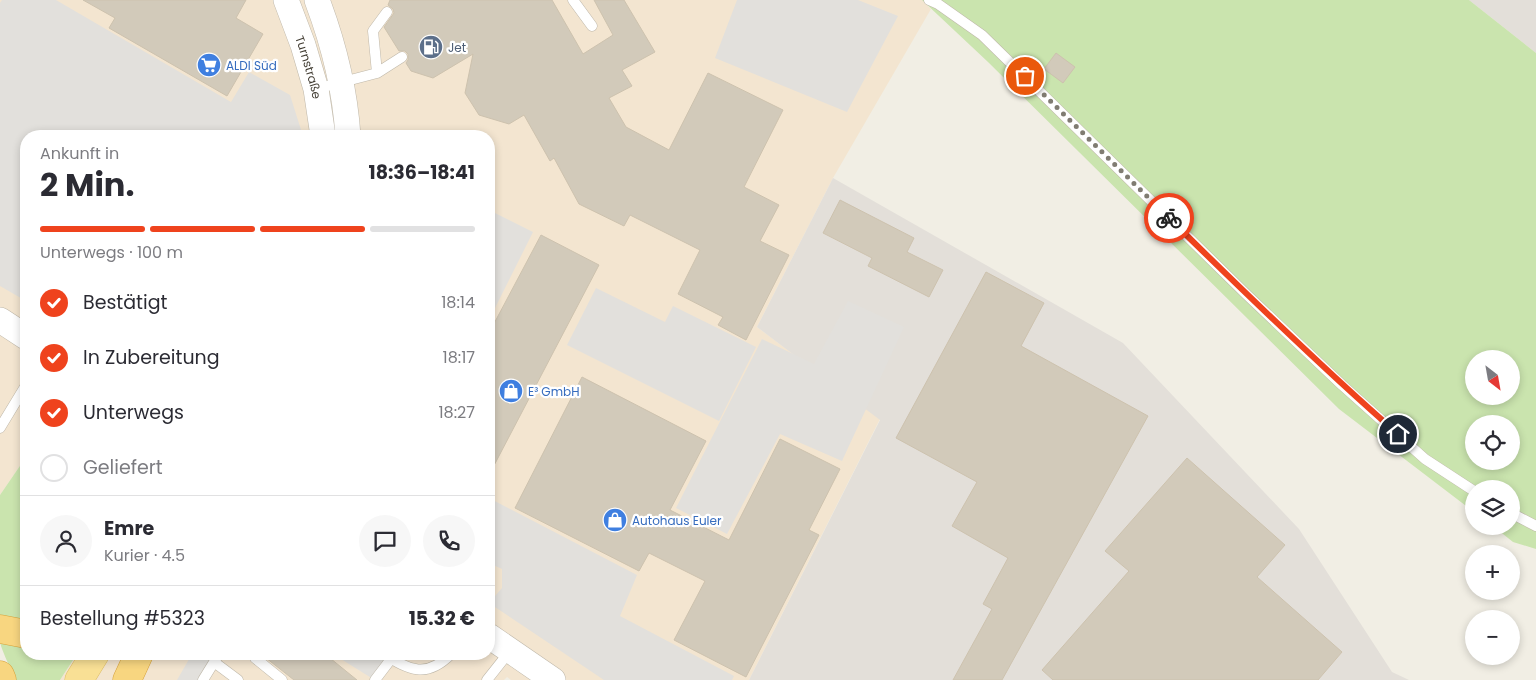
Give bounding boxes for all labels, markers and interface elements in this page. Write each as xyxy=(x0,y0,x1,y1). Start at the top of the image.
street label: Turnstraße xyxy=(292,33,326,100)
fuel station icon: Jet xyxy=(418,34,444,60)
place label: Jet xyxy=(448,39,466,56)
supermarket icon: ALDI Süd xyxy=(196,52,222,78)
pin xyxy=(1004,55,1046,97)
place label: ALDI Süd xyxy=(226,57,277,74)
icon: bag xyxy=(1011,62,1039,90)
text: Ankunft in xyxy=(40,142,119,165)
text: 18:36–18:41 xyxy=(368,159,475,186)
text: 2 Min. xyxy=(40,162,134,207)
courier xyxy=(1144,193,1194,243)
icon: bike xyxy=(1155,204,1183,232)
text: Unterwegs · 100 m xyxy=(40,241,183,264)
icon: check xyxy=(40,289,68,317)
text: Bestätigt xyxy=(83,289,167,316)
text: 18:14 xyxy=(441,291,475,314)
icon: check xyxy=(40,344,68,372)
text: In Zubereitung xyxy=(83,344,220,371)
text: 18:17 xyxy=(443,346,475,369)
north arrow xyxy=(1465,350,1520,405)
map controls xyxy=(1465,350,1520,665)
shop icon: E³ GmbH xyxy=(498,378,524,404)
place label: E³ GmbH xyxy=(528,383,579,400)
icon: check xyxy=(40,399,68,427)
text: Unterwegs xyxy=(83,399,184,426)
text: 18:27 xyxy=(438,401,475,424)
pin xyxy=(1377,413,1419,455)
button: locate xyxy=(1465,415,1520,470)
icon: home xyxy=(1384,420,1412,448)
text: Geliefert xyxy=(83,454,163,481)
button: layers xyxy=(1465,480,1520,535)
shop icon: Autohaus Euler xyxy=(602,507,628,533)
place label: Autohaus Euler xyxy=(632,512,722,529)
button: person xyxy=(40,515,92,567)
text: Emre xyxy=(104,515,154,542)
button: chat xyxy=(359,515,411,567)
button: phone xyxy=(423,515,475,567)
text: Kurier · 4.5 xyxy=(104,544,185,567)
button: + xyxy=(1465,545,1520,600)
text: Bestellung #5323 xyxy=(40,605,205,632)
text: 15.32 € xyxy=(409,605,475,632)
button: − xyxy=(1465,610,1520,665)

